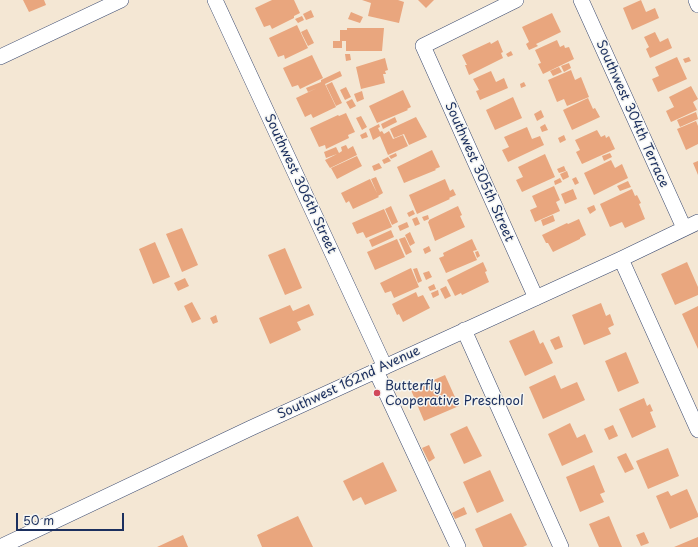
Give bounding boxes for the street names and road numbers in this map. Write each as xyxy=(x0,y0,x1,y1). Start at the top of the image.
street label: Southwest 304th Terrace xyxy=(592,38,672,190)
street label: Southwest 305th Street xyxy=(441,100,517,244)
street label: Southwest 306th Street xyxy=(261,112,339,256)
street label: Southwest 162nd Avenue xyxy=(275,343,423,423)

